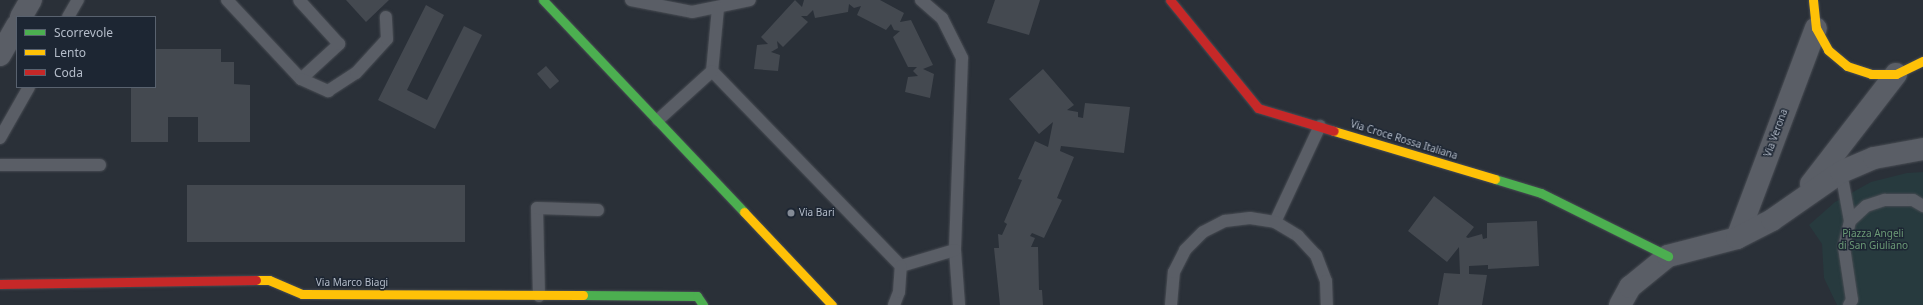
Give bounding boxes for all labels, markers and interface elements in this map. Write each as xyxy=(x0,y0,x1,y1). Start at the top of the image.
legend xyxy=(16,16,156,88)
text: Scorrevole xyxy=(54,24,113,41)
text: Lento xyxy=(54,44,86,61)
text: Coda xyxy=(54,64,83,81)
street label: Via Verona xyxy=(1762,107,1790,159)
street label: Via Croce Rossa Italiana xyxy=(1349,118,1459,162)
place label: Via Bari xyxy=(799,207,835,219)
marker: Via Bari xyxy=(786,208,796,218)
park label: Piazza Angeli di San Giuliano xyxy=(1838,227,1908,250)
street label: Via Marco Biagi xyxy=(316,277,388,289)

